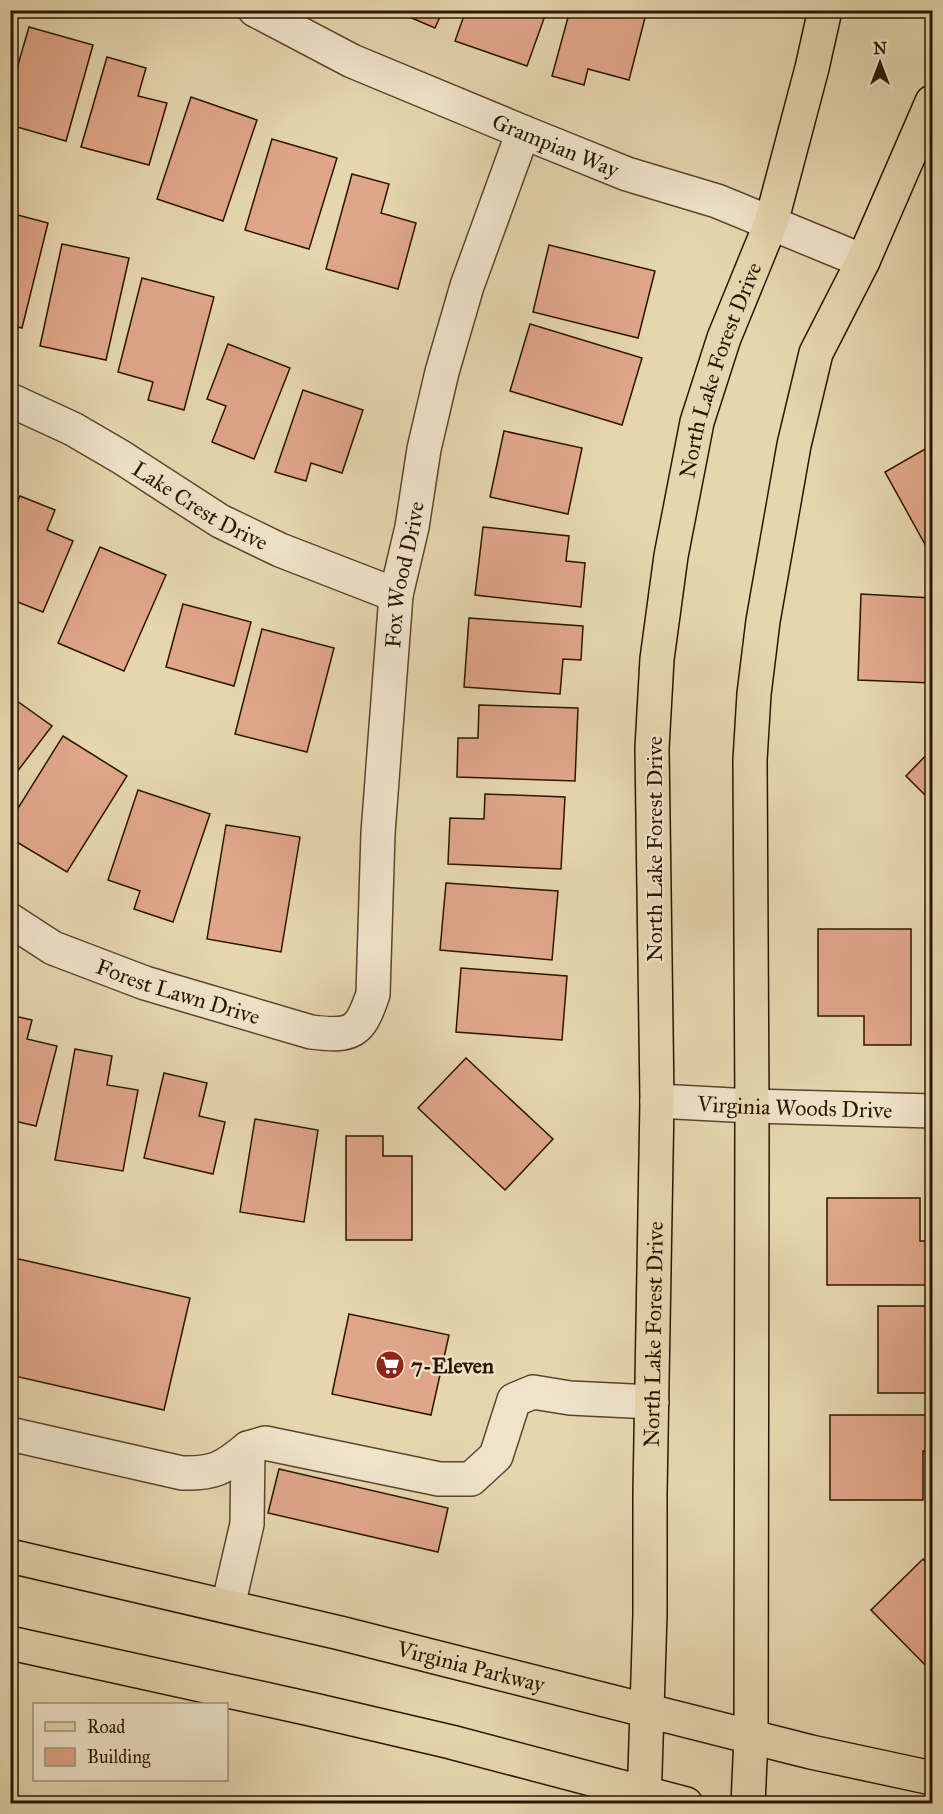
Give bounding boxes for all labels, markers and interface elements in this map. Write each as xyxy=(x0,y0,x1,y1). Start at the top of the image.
north arrow xyxy=(850,33,910,93)
text: N xyxy=(873,39,887,58)
street label: Grampian Way xyxy=(488,108,623,184)
street label: North Lake Forest Drive xyxy=(673,258,768,480)
street label: Lake Crest Drive xyxy=(127,455,272,556)
street label: Fox Wood Drive xyxy=(379,500,430,649)
street label: North Lake Forest Drive xyxy=(641,736,668,962)
street label: Forest Lawn Drive xyxy=(92,953,263,1030)
street label: Virginia Woods Drive xyxy=(696,1090,893,1124)
street label: North Lake Forest Drive xyxy=(638,1221,669,1447)
supermarket icon: 7-Eleven xyxy=(374,1349,406,1381)
place label: 7-Eleven xyxy=(411,1352,494,1379)
street label: Virginia Parkway xyxy=(393,1635,548,1698)
legend xyxy=(33,1703,228,1781)
text: Road xyxy=(87,1716,125,1738)
text: Building xyxy=(87,1746,151,1769)

